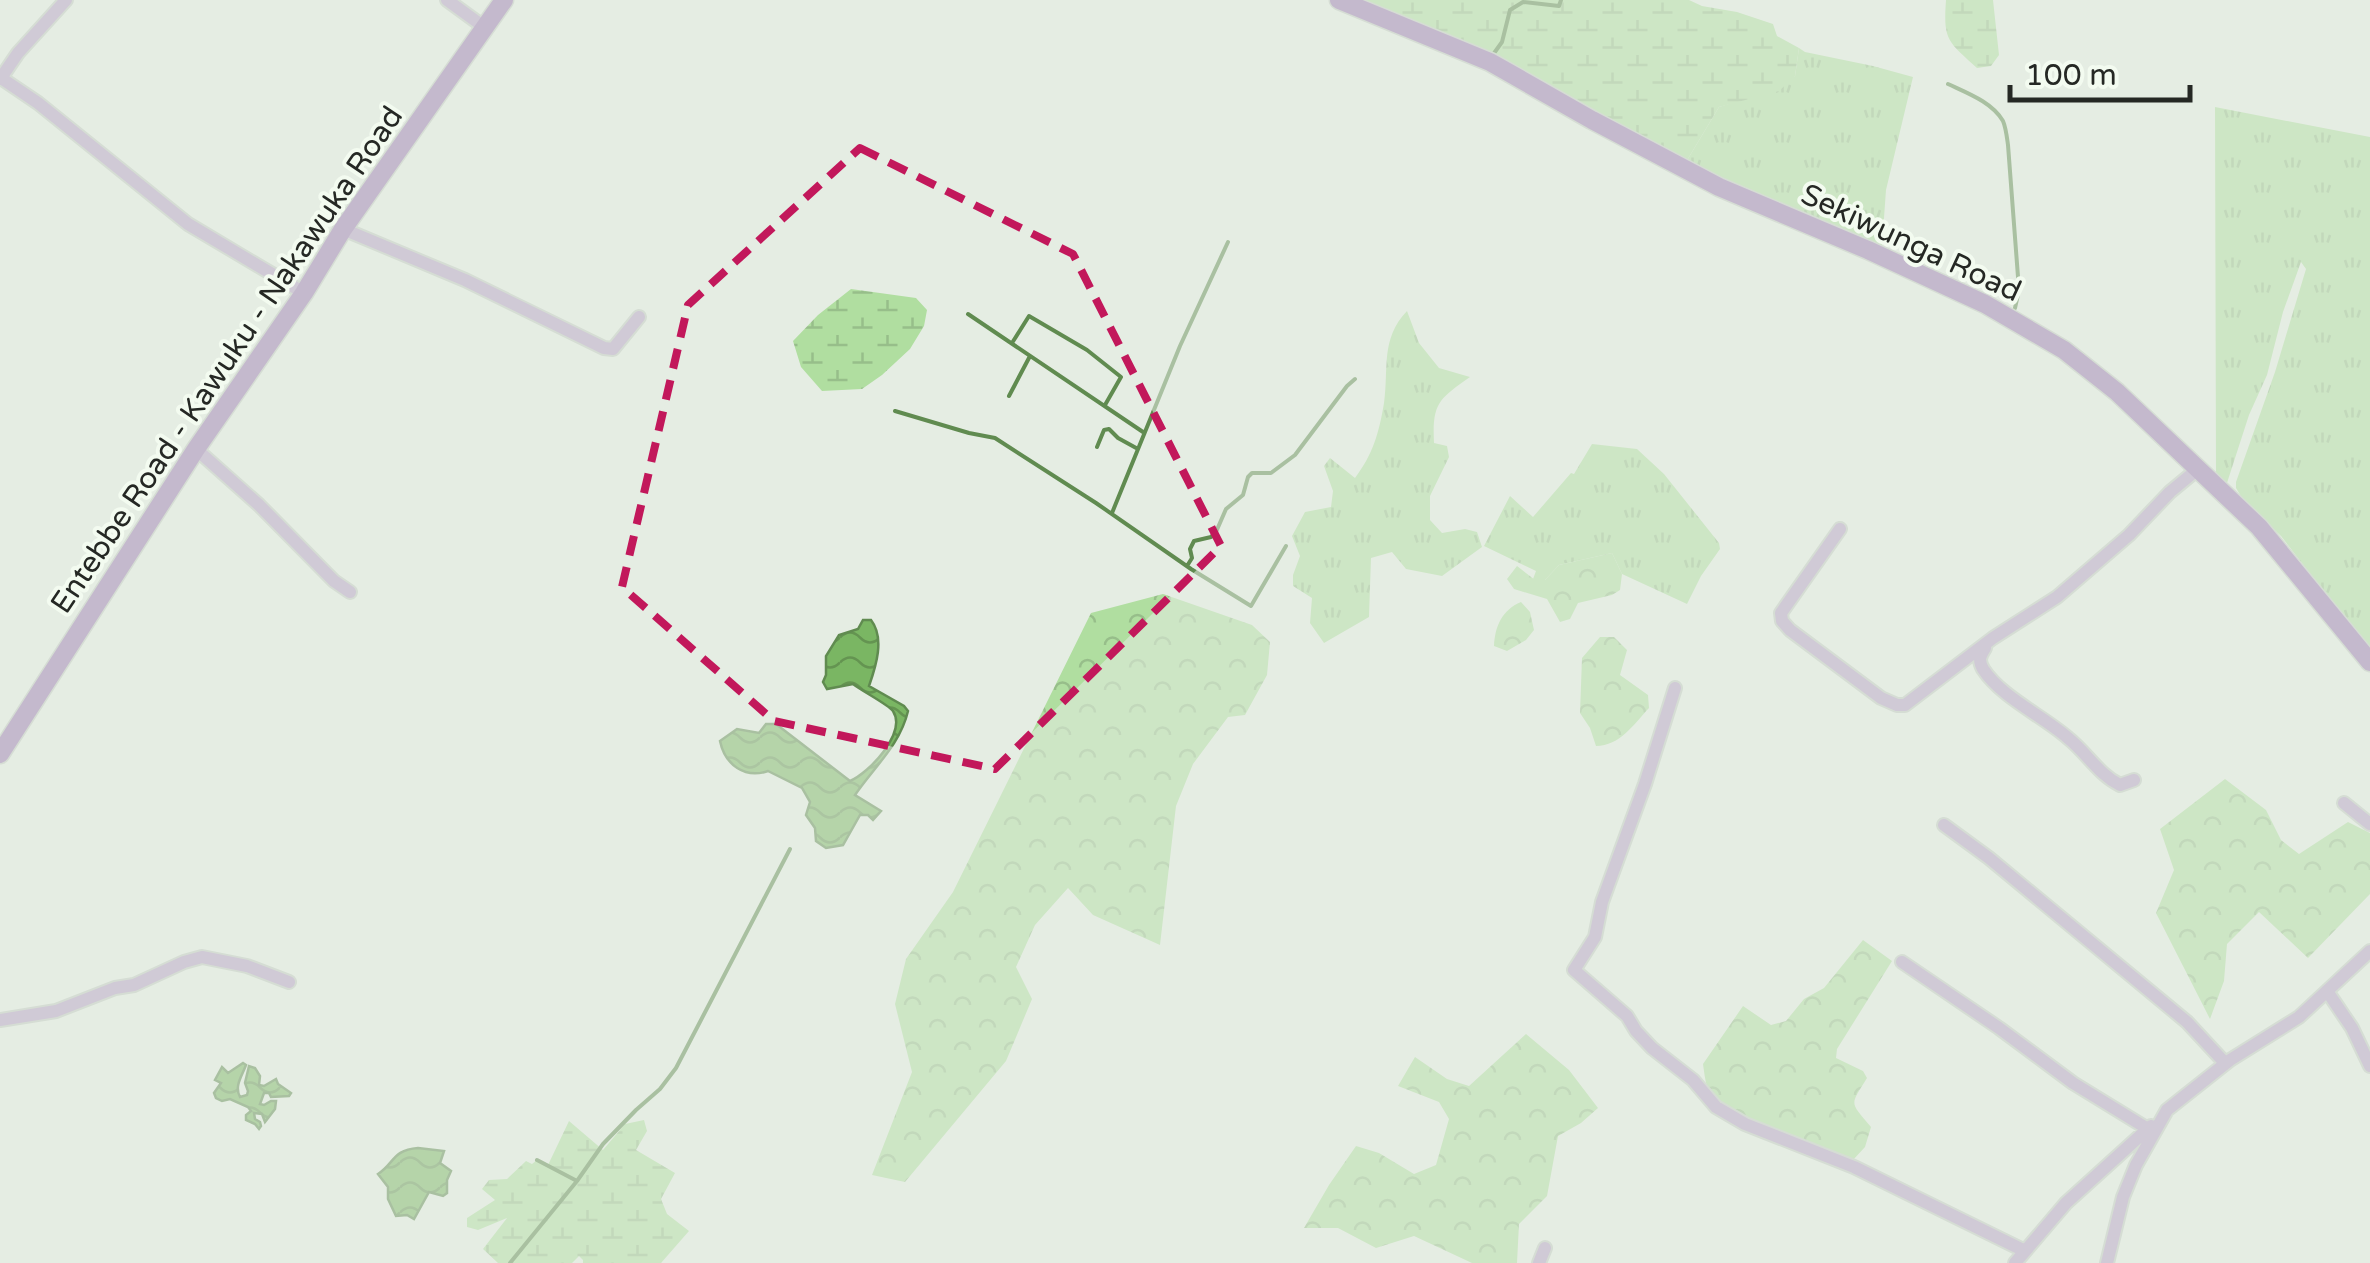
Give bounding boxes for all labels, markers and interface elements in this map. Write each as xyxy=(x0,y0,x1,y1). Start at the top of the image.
scale bar xyxy=(2010,40,2190,102)
text: 100 m xyxy=(2025,57,2117,94)
street label: Entebbe Road - Kawuku - Nakawuka Road xyxy=(43,99,411,621)
street label: Sekiwunga Road xyxy=(1795,176,2027,310)

